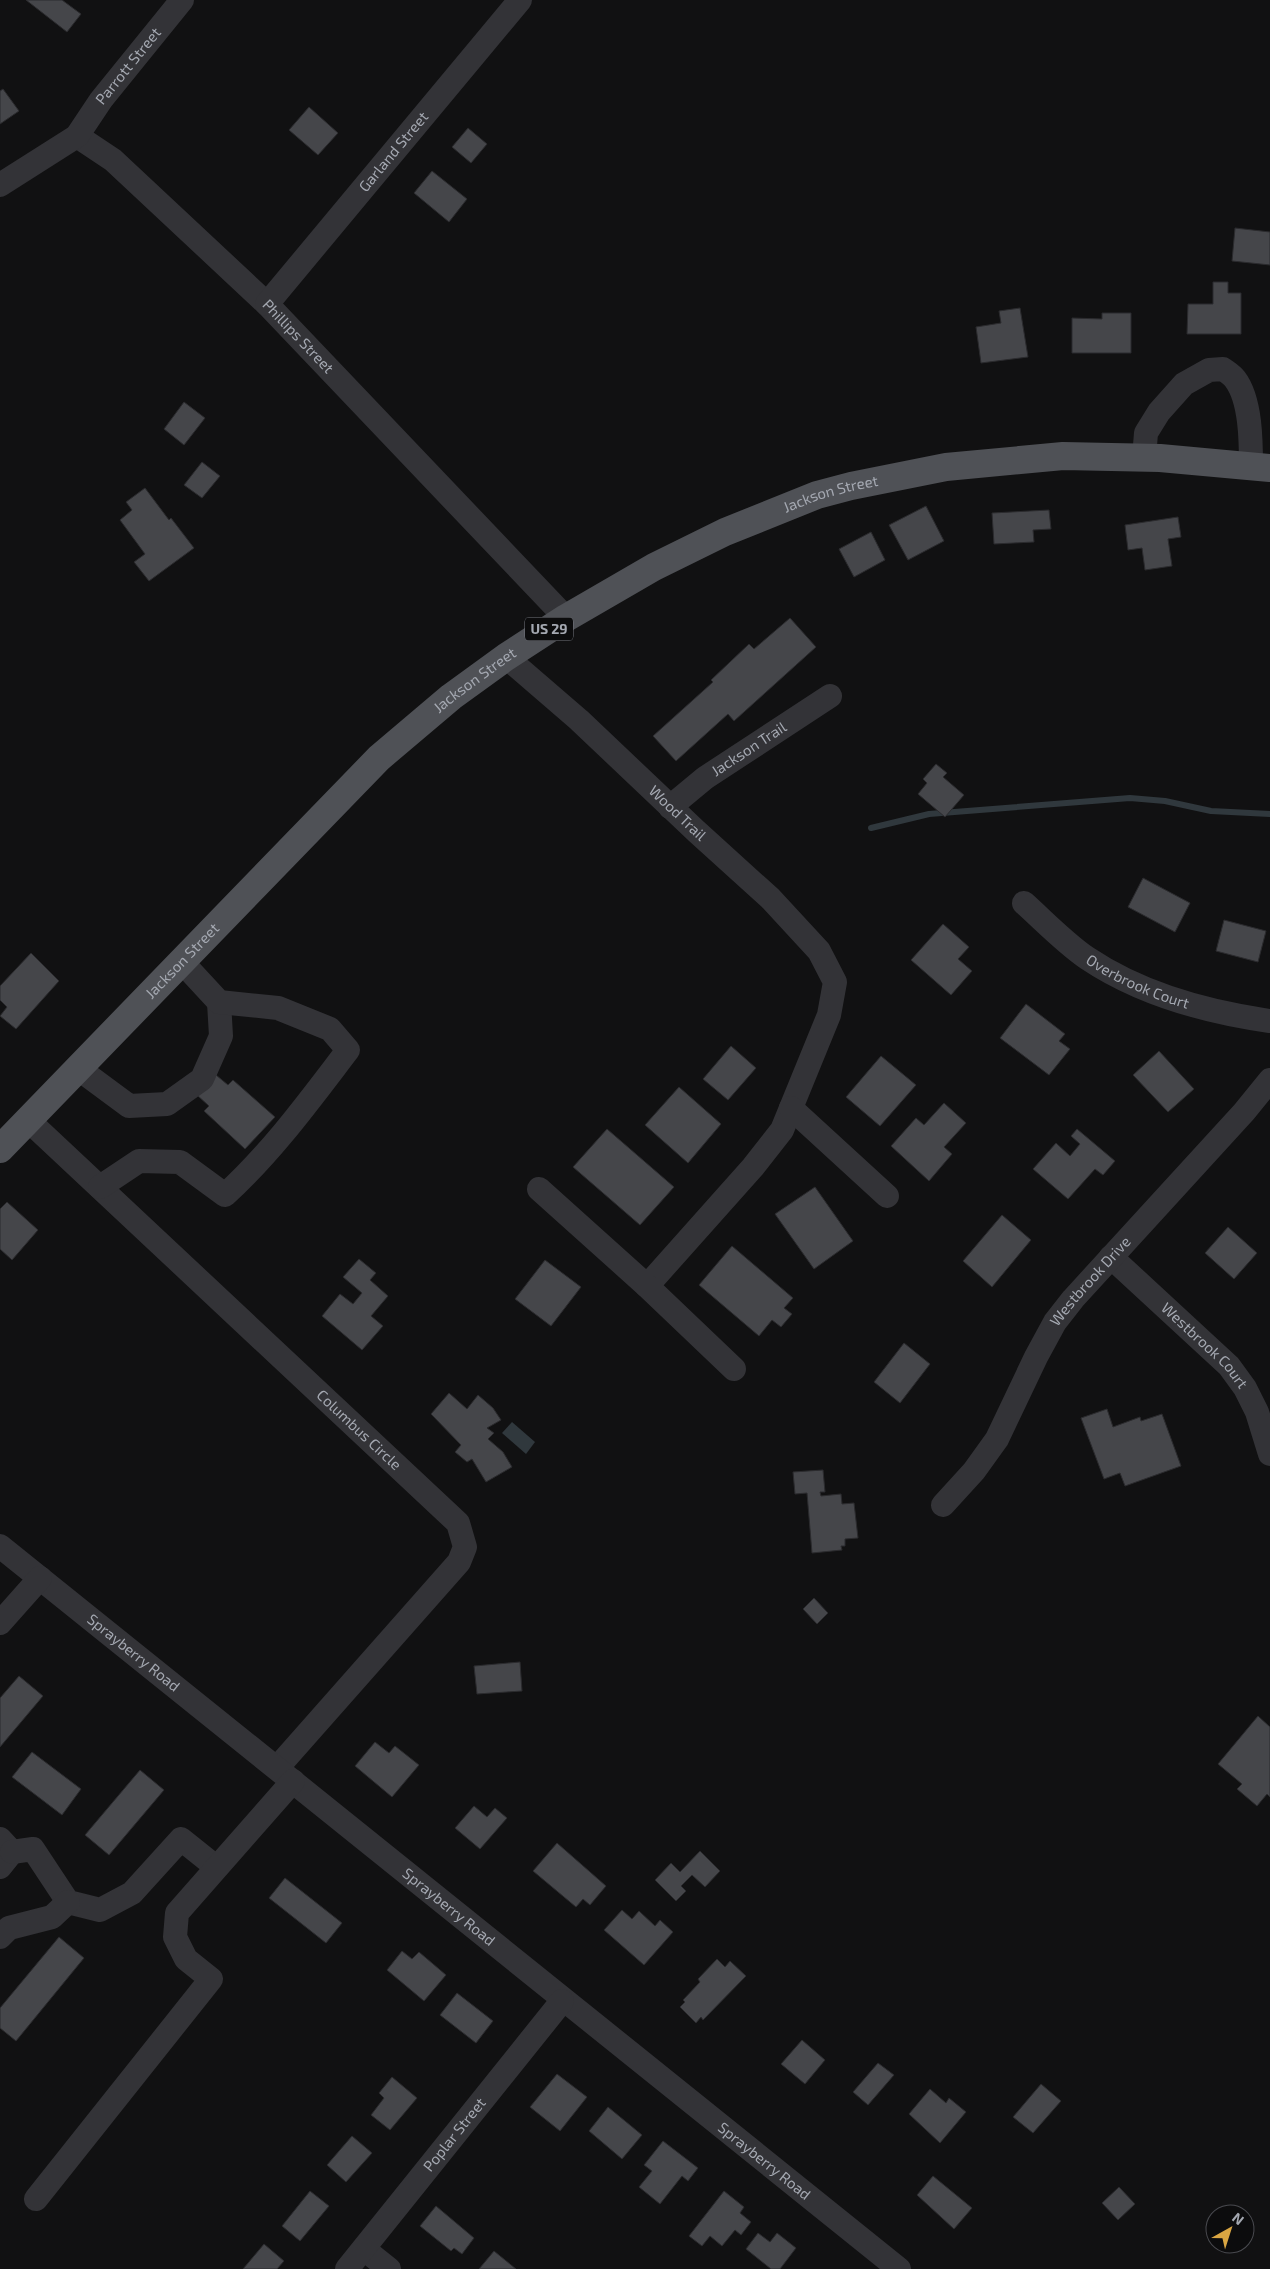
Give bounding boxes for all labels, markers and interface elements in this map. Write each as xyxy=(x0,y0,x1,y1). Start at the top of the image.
street label: Parrott Street xyxy=(91,23,164,108)
street label: Garland Street xyxy=(354,107,432,195)
street label: Phillips Street xyxy=(259,295,338,377)
street label: Jackson Street xyxy=(780,471,880,516)
road number: US 29 xyxy=(525,618,573,640)
street label: Jackson Street xyxy=(429,643,519,716)
street label: Jackson Trail xyxy=(707,717,790,779)
street label: Wood Trail xyxy=(646,781,711,844)
street label: Jackson Street xyxy=(141,918,223,1002)
street label: Overbrook Court xyxy=(1083,950,1192,1012)
street label: Westbrook Drive xyxy=(1045,1232,1134,1329)
street label: Westbrook Court xyxy=(1158,1298,1252,1392)
street label: Columbus Circle xyxy=(313,1385,406,1473)
street label: Sprayberry Road xyxy=(84,1610,184,1695)
street label: Sprayberry Road xyxy=(399,1864,499,1949)
street label: Poplar Street xyxy=(419,2093,489,2175)
street label: Sprayberry Road xyxy=(715,2118,815,2203)
north arrow xyxy=(1205,2204,1255,2254)
text: N xyxy=(1229,2209,1248,2228)

